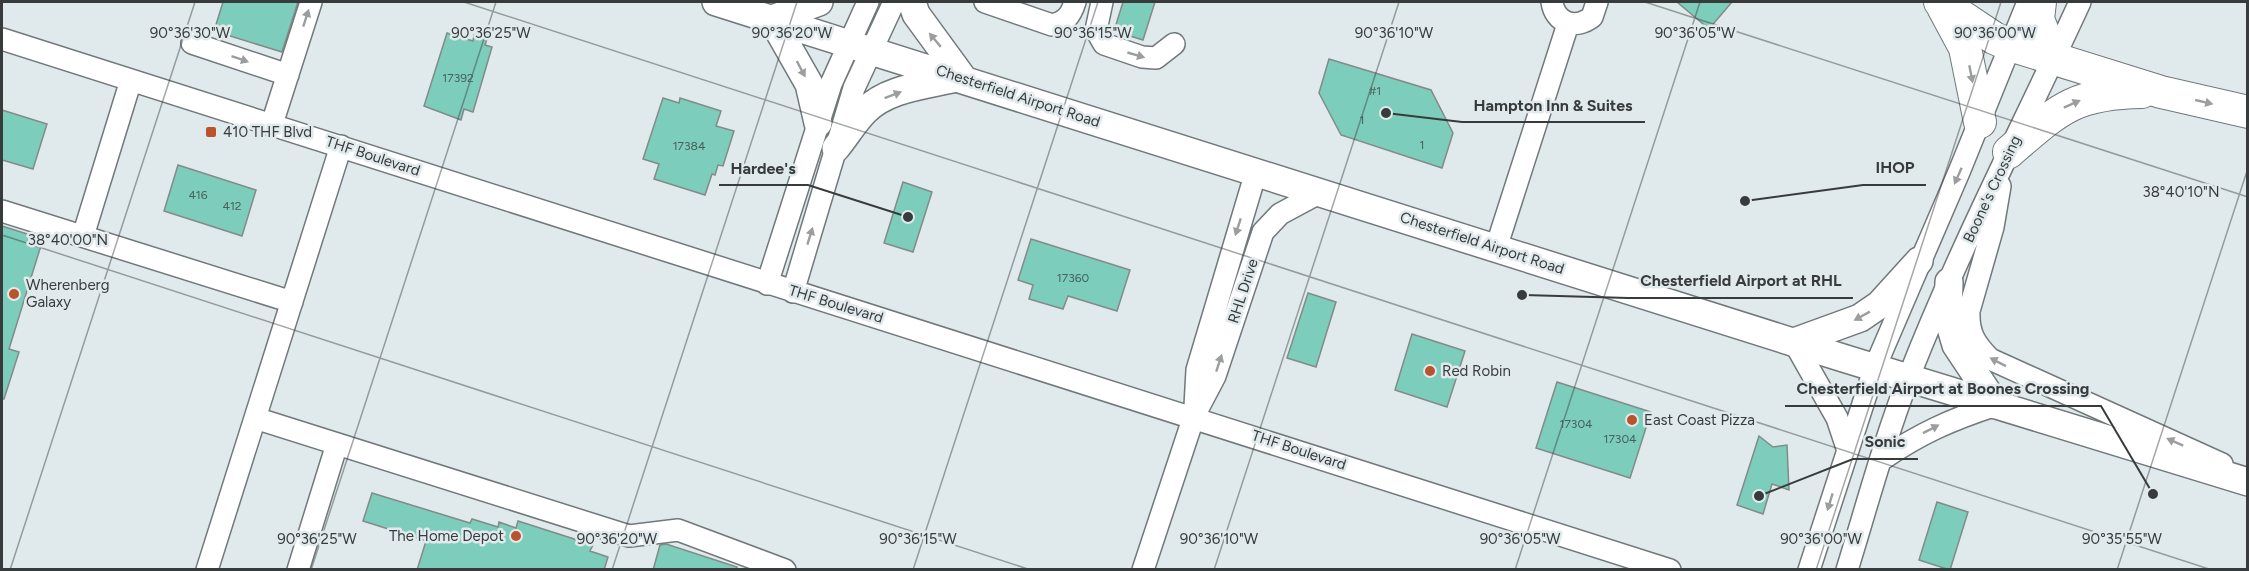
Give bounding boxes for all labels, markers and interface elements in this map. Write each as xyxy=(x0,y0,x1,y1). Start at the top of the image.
one-way arrow xyxy=(302,9,311,27)
text: 90°36'30"W xyxy=(150,24,231,42)
text: 90°36'25"W xyxy=(451,24,531,42)
text: 90°36'20"W xyxy=(752,24,833,42)
text: 90°36'15"W xyxy=(1054,24,1132,42)
text: 90°36'10"W xyxy=(1355,24,1434,42)
text: 90°36'05"W xyxy=(1655,24,1736,42)
text: 90°36'00"W xyxy=(1954,24,2036,42)
one-way arrow xyxy=(929,32,942,48)
one-way arrow xyxy=(1127,50,1145,60)
one-way arrow xyxy=(231,55,249,64)
one-way arrow xyxy=(796,60,806,77)
street label: Chesterfield Airport Road xyxy=(934,61,1102,131)
one-way arrow xyxy=(1967,65,1976,84)
house number: 17392 xyxy=(442,71,474,85)
house number: #1 xyxy=(1369,84,1381,98)
callout: Hampton Inn & Suites xyxy=(1462,88,1645,122)
one-way arrow xyxy=(884,90,902,99)
text: Hampton Inn & Suites xyxy=(1474,96,1633,115)
one-way arrow xyxy=(2195,98,2214,107)
one-way arrow xyxy=(2063,99,2081,109)
house number: 1 xyxy=(1360,113,1364,127)
place label: 410 THF Blvd xyxy=(223,123,312,141)
marker: 410 THF Blvd xyxy=(204,125,218,139)
street label: THF Boulevard xyxy=(324,132,422,180)
street label: Boone's Crossing xyxy=(1959,133,2025,245)
house number: 1 xyxy=(1420,138,1424,152)
house number: 17384 xyxy=(673,139,706,153)
callout: Hardee's xyxy=(719,151,808,185)
callout: IHOP xyxy=(1863,151,1926,185)
text: IHOP xyxy=(1876,158,1915,177)
text: Hardee's xyxy=(730,159,796,178)
one-way arrow xyxy=(1953,167,1962,184)
text: 38°40'10"N xyxy=(2142,183,2220,201)
house number: 416 xyxy=(188,188,208,202)
house number: 412 xyxy=(222,199,242,213)
street label: Chesterfield Airport Road xyxy=(1398,208,1566,278)
one-way arrow xyxy=(1233,218,1242,236)
one-way arrow xyxy=(806,227,815,245)
text: 38°40'00"N xyxy=(28,231,108,249)
street label: RHL Drive xyxy=(1224,256,1262,326)
callout: Chesterfield Airport at RHL xyxy=(1628,264,1853,298)
house number: 17360 xyxy=(1057,271,1090,285)
text: Chesterfield Airport at RHL xyxy=(1640,271,1842,290)
place label: Wherenberg Galaxy xyxy=(26,276,109,311)
street label: THF Boulevard xyxy=(786,281,886,327)
marker: Wherenberg Galaxy xyxy=(7,287,21,301)
one-way arrow xyxy=(1853,311,1870,321)
one-way arrow xyxy=(1215,354,1224,372)
one-way arrow xyxy=(1989,357,2006,366)
place label: Red Robin xyxy=(1442,362,1511,380)
marker: Red Robin xyxy=(1423,364,1437,378)
callout: Chesterfield Airport at Boones Crossing xyxy=(1785,372,2101,406)
text: Chesterfield Airport at Boones Crossing xyxy=(1797,379,2089,398)
place label: East Coast Pizza xyxy=(1644,411,1755,429)
marker: East Coast Pizza xyxy=(1625,413,1639,427)
house number: 17304 xyxy=(1559,417,1593,431)
one-way arrow xyxy=(1923,424,1940,434)
callout: Sonic xyxy=(1853,425,1918,459)
street label: THF Boulevard xyxy=(1250,426,1348,474)
house number: 17304 xyxy=(1603,432,1637,446)
text: Sonic xyxy=(1864,432,1906,451)
one-way arrow xyxy=(2167,438,2184,447)
one-way arrow xyxy=(1825,493,1834,511)
place label: The Home Depot xyxy=(389,527,504,545)
marker: The Home Depot xyxy=(509,529,523,543)
text: 90°36'25"W xyxy=(277,530,357,548)
text: 90°36'20"W xyxy=(577,530,658,548)
text: 90°36'15"W xyxy=(879,530,957,548)
text: 90°36'10"W xyxy=(1180,530,1259,548)
text: 90°36'05"W xyxy=(1480,530,1561,548)
text: 90°36'00"W xyxy=(1780,530,1862,548)
text: 90°35'55"W xyxy=(2082,530,2163,548)

